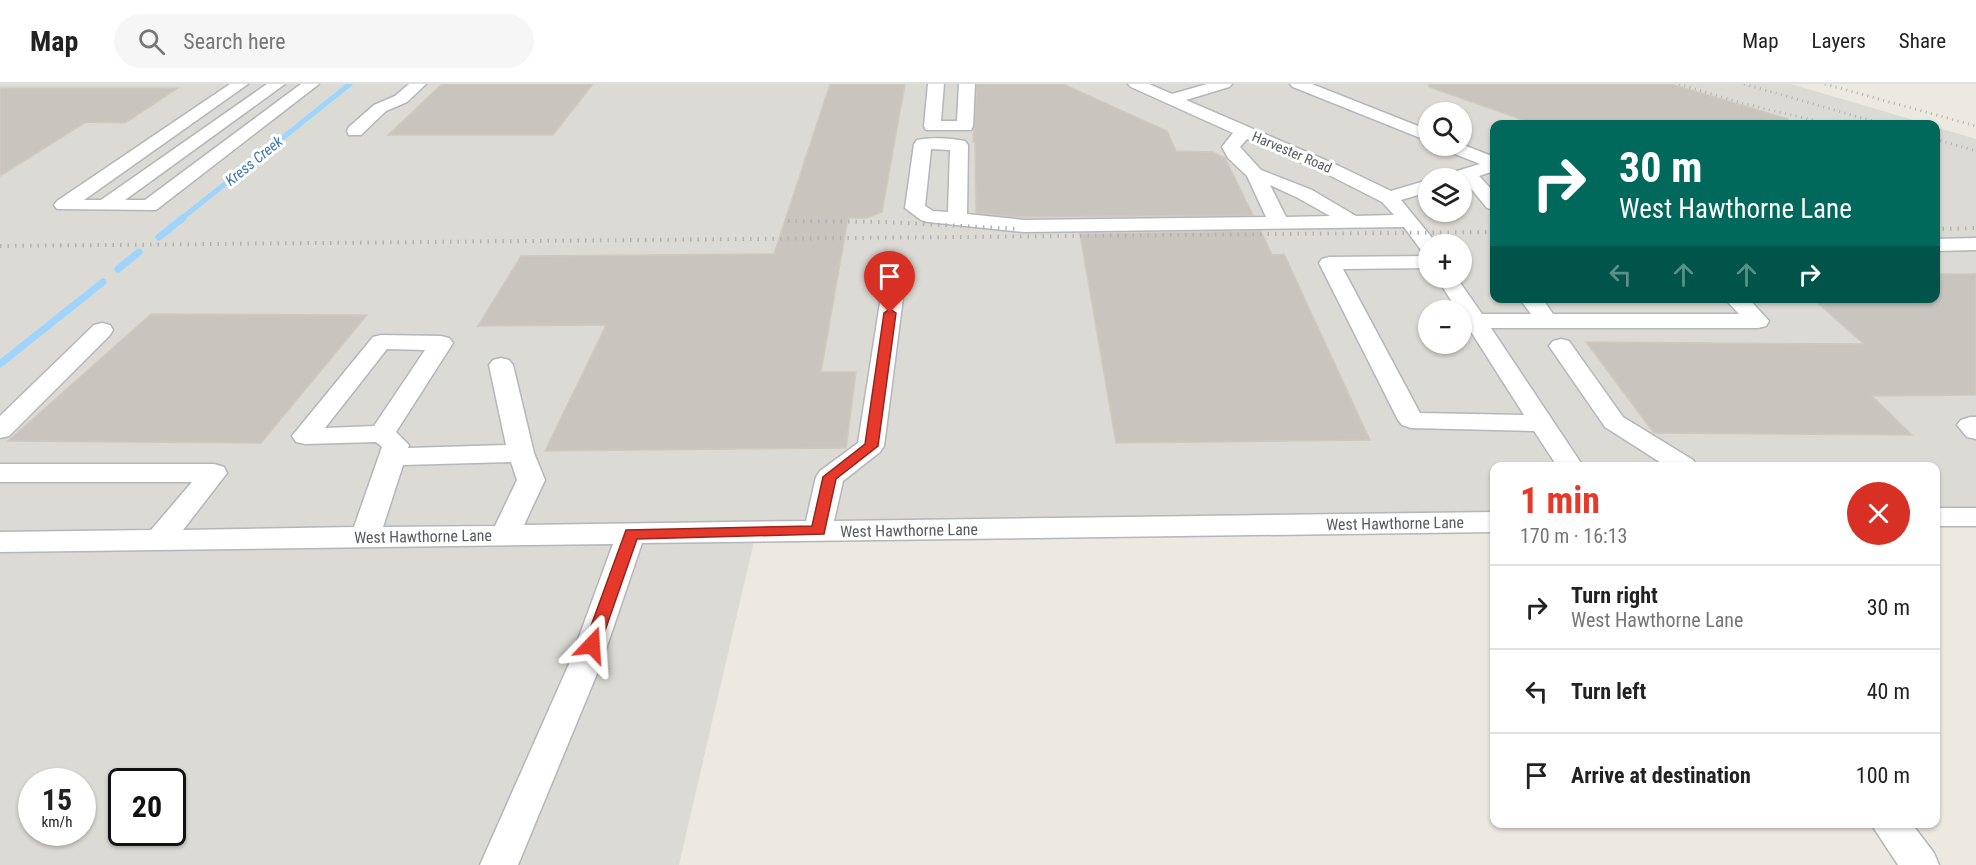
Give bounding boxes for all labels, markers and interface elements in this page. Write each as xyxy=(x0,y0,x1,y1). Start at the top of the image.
search box xyxy=(114,14,534,68)
text: Map xyxy=(30,25,78,58)
icon: search xyxy=(135,25,168,58)
text: Search here xyxy=(183,29,286,54)
text: Map xyxy=(1742,29,1779,53)
text: Layers xyxy=(1812,29,1866,53)
text: Share xyxy=(1899,29,1946,53)
map controls xyxy=(1418,102,1472,354)
button: search xyxy=(1418,102,1472,156)
street label: Harvester Road xyxy=(1250,128,1334,176)
water label: Kress Creek xyxy=(222,132,287,190)
text: 30 m xyxy=(1619,143,1702,192)
icon: right xyxy=(1520,144,1598,222)
button: layers xyxy=(1418,168,1472,222)
text: West Hawthorne Lane xyxy=(1619,193,1852,225)
button: + xyxy=(1418,234,1472,288)
pin xyxy=(864,251,915,313)
icon: left xyxy=(1604,258,1637,291)
icon: ahead xyxy=(1667,258,1700,291)
icon: ahead xyxy=(1730,258,1763,291)
icon: right xyxy=(1793,258,1826,291)
icon: arrive xyxy=(873,260,906,293)
button: − xyxy=(1418,300,1472,354)
text: 1 min xyxy=(1520,480,1600,522)
button: close xyxy=(1847,482,1910,545)
street label: West Hawthorne Lane xyxy=(1326,513,1464,534)
street label: West Hawthorne Lane xyxy=(840,520,978,541)
text: 170 m · 16:13 xyxy=(1520,524,1627,548)
street label: West Hawthorne Lane xyxy=(354,526,492,547)
text: Turn right xyxy=(1571,583,1658,608)
icon: right xyxy=(1520,591,1553,624)
text: 30 m xyxy=(1867,595,1910,620)
text: West Hawthorne Lane xyxy=(1571,608,1743,632)
position arrow xyxy=(560,613,624,677)
icon: left xyxy=(1520,675,1553,708)
text: Turn left xyxy=(1571,679,1646,704)
text: 40 m xyxy=(1867,679,1910,704)
icon: arrive xyxy=(1520,759,1553,792)
text: Arrive at destination xyxy=(1571,763,1751,788)
text: 100 m xyxy=(1856,763,1910,788)
speed limit sign: 20 xyxy=(108,768,186,846)
text: 15 xyxy=(42,782,72,817)
text: km/h xyxy=(42,813,72,831)

